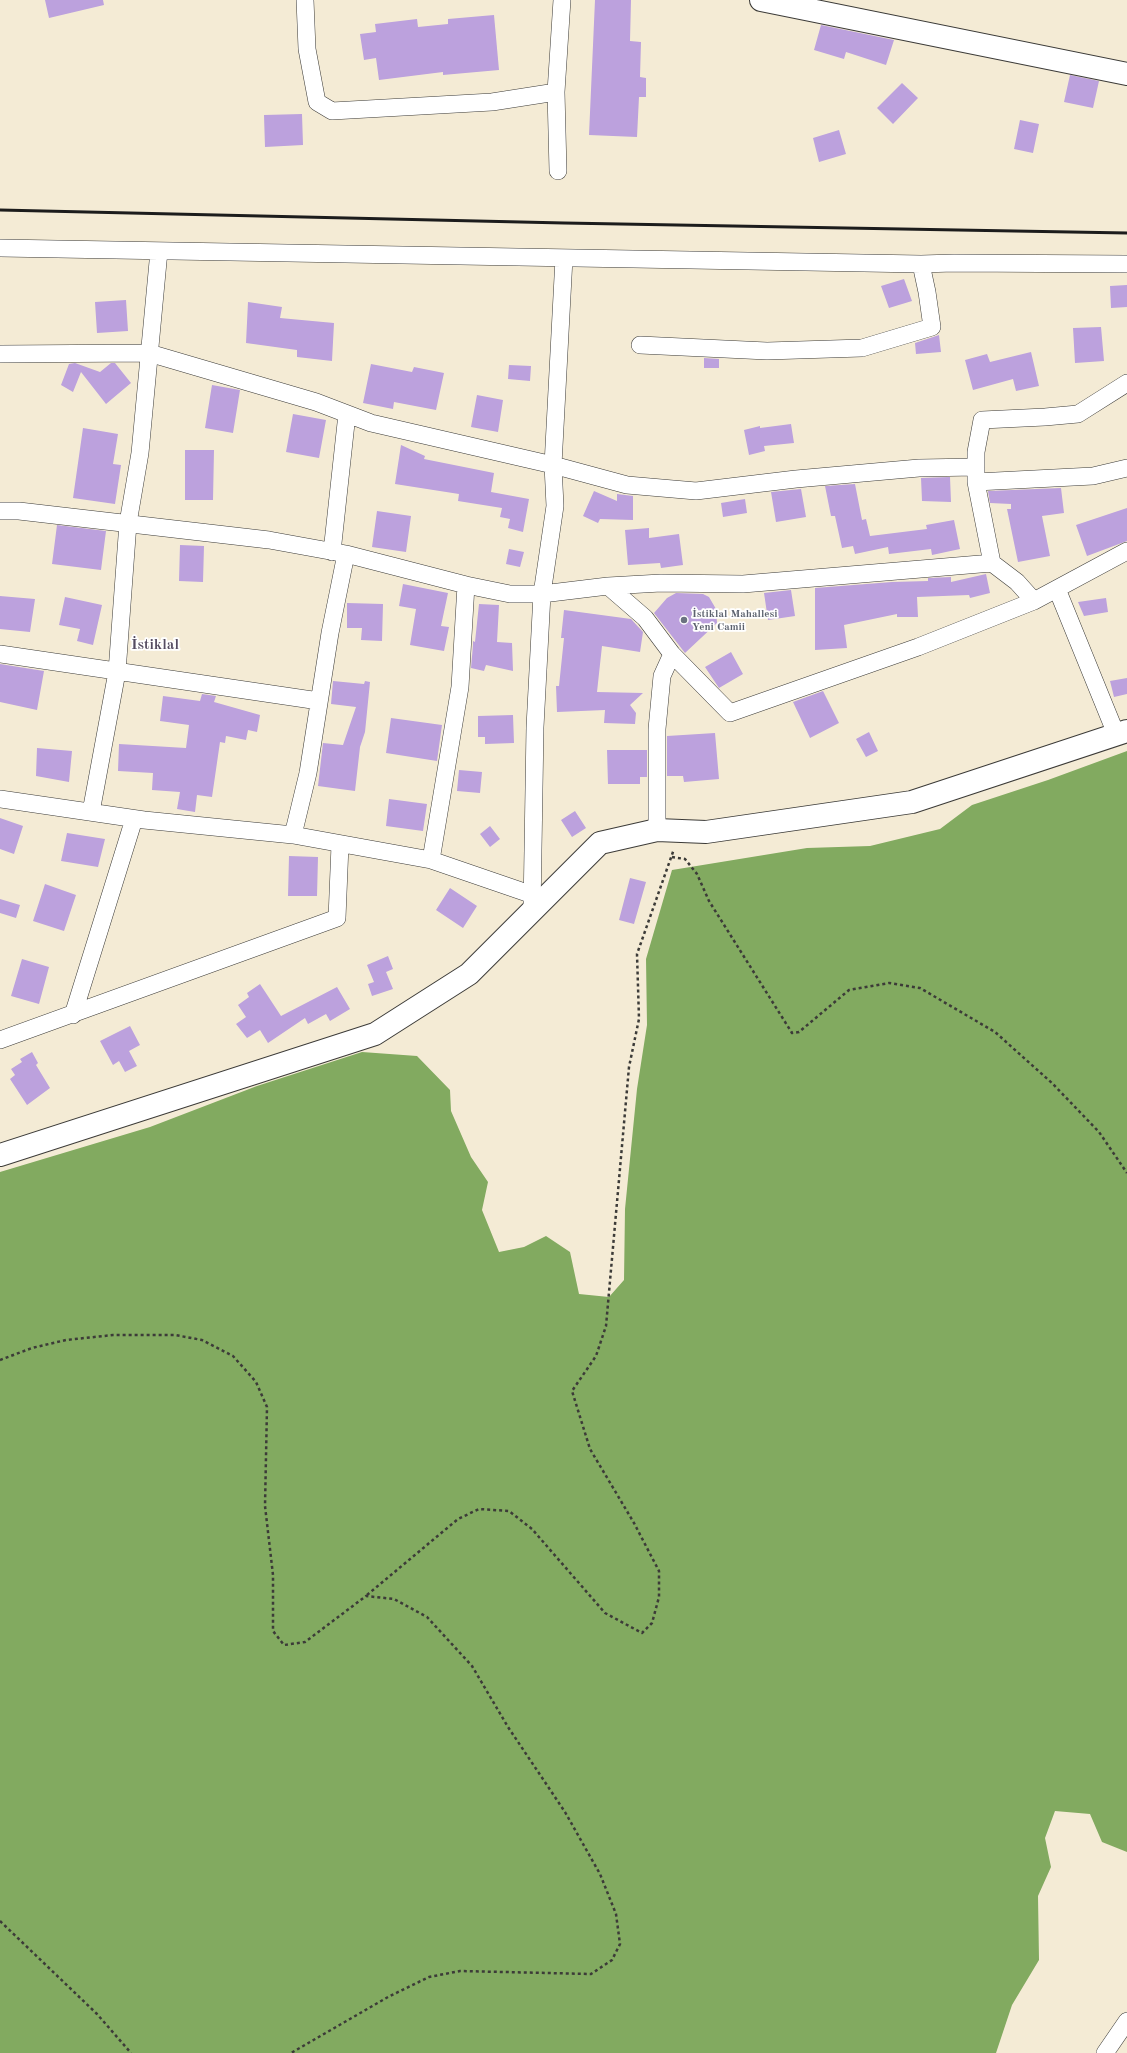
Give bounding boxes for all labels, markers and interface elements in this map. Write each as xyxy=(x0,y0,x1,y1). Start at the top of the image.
place label: İstiklal Mahallesi Yeni Camii xyxy=(692,607,778,633)
marker: İstiklal Mahallesi Yeni Camii xyxy=(679,615,689,625)
district label: İstiklal xyxy=(131,636,179,654)

